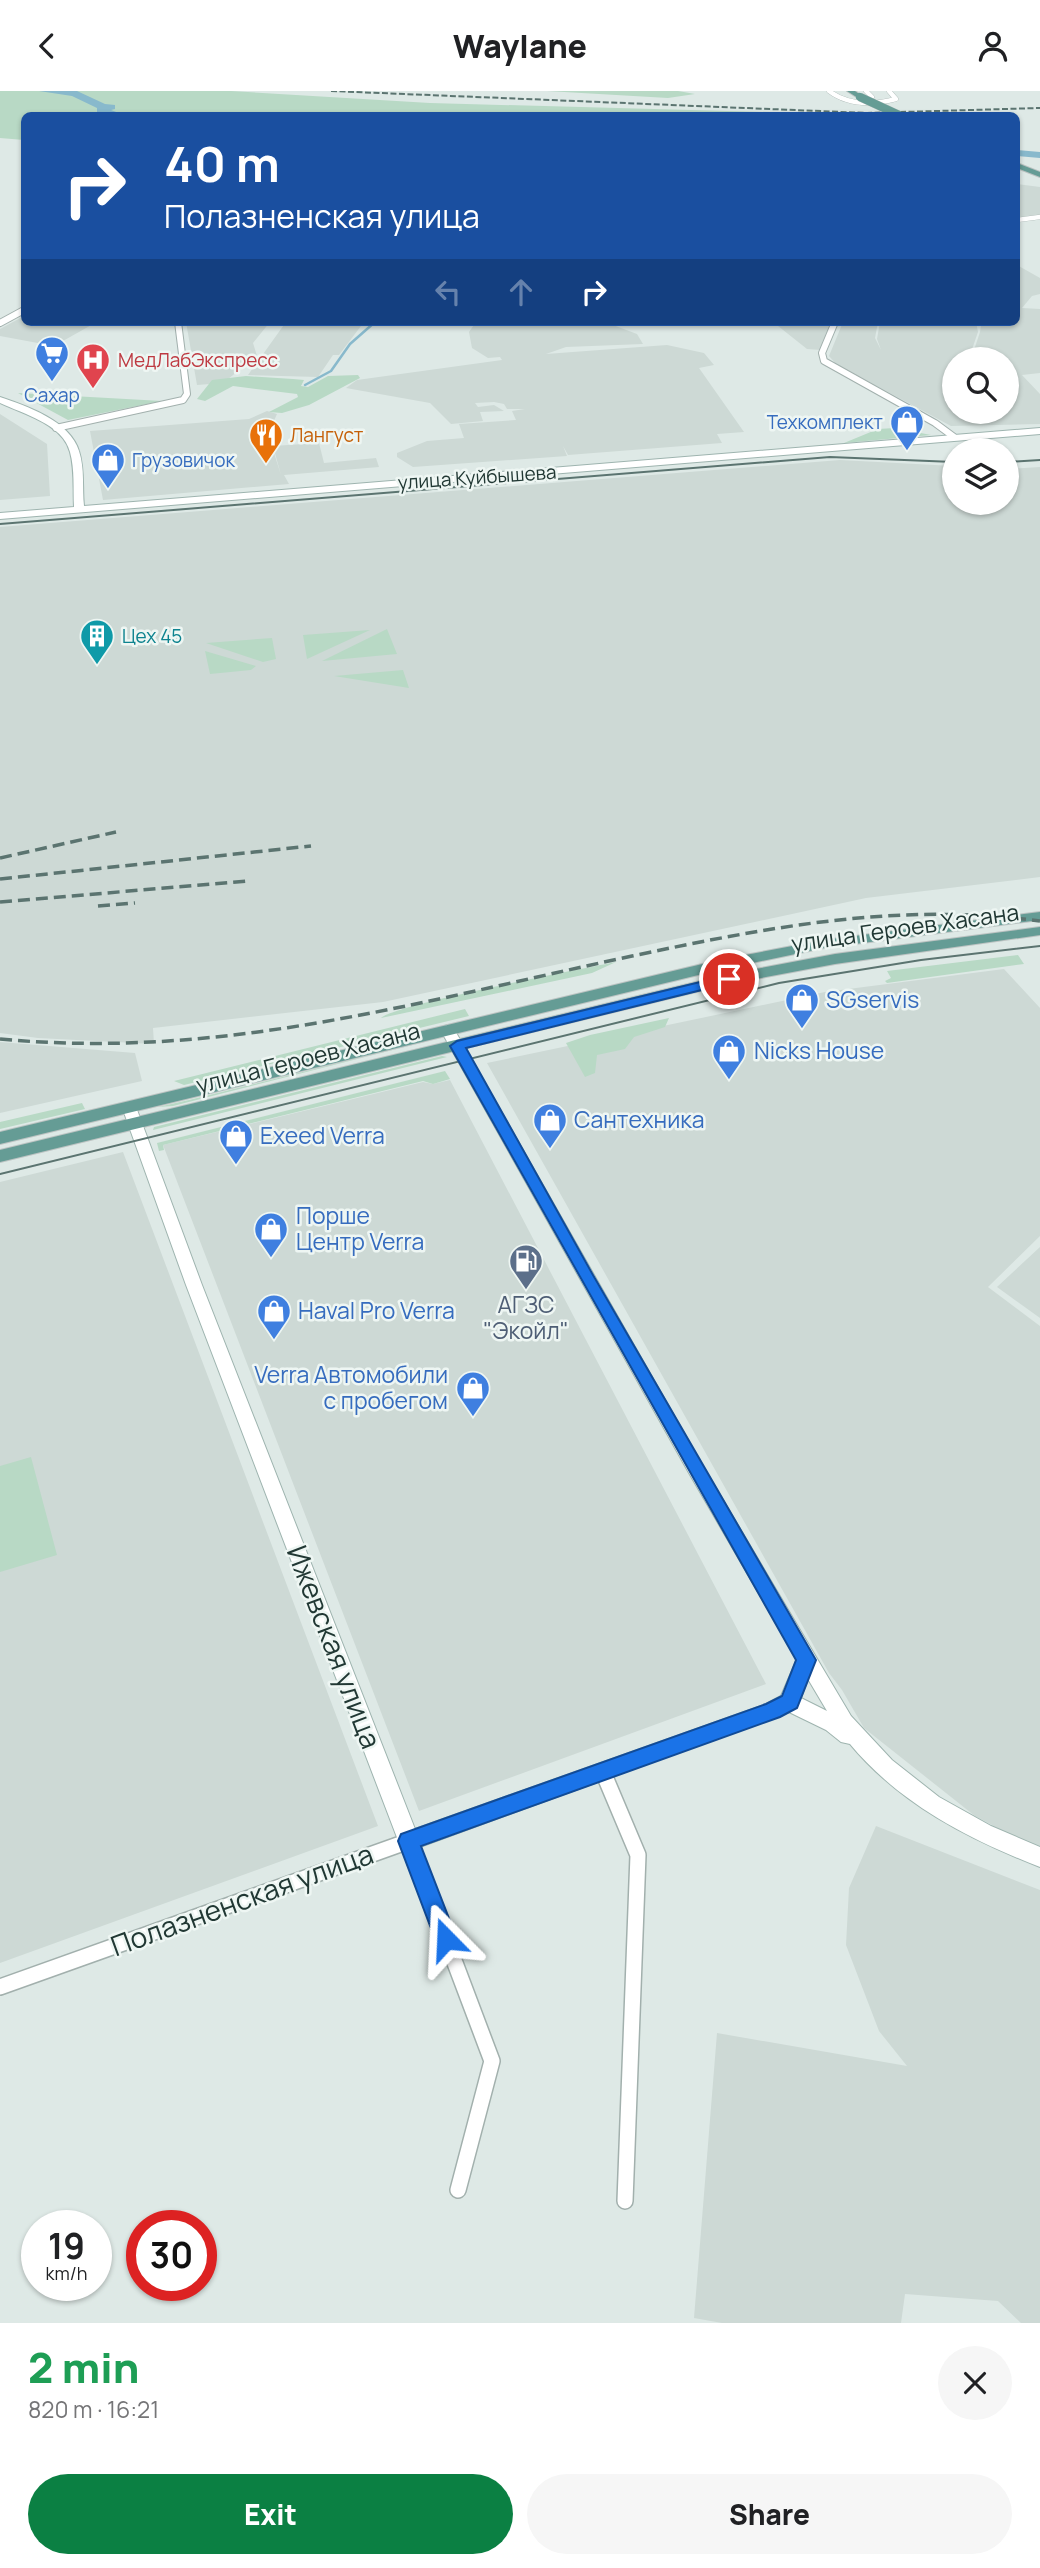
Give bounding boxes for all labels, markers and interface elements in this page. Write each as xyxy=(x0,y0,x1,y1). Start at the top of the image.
text: Waylane xyxy=(453,24,587,68)
icon: back xyxy=(28,27,66,65)
icon: person xyxy=(974,27,1012,65)
text: 40 m xyxy=(164,130,280,197)
icon: right xyxy=(49,140,140,231)
text: Полазненская улица xyxy=(164,194,480,238)
icon: left xyxy=(429,273,467,311)
icon: ahead xyxy=(502,273,540,311)
icon: right xyxy=(575,273,613,311)
supermarket icon: Сахар xyxy=(33,334,71,383)
hospital icon: МедЛабЭкспресс xyxy=(74,341,112,390)
place label: МедЛабЭкспресс xyxy=(118,347,278,373)
map controls xyxy=(942,347,1019,515)
button: search xyxy=(942,347,1019,424)
place label: Сахар xyxy=(24,382,80,408)
shop icon: Техкомплект xyxy=(888,403,926,452)
place label: Техкомплект xyxy=(767,409,883,435)
restaurant icon: Лангуст xyxy=(247,416,285,465)
place label: Лангуст xyxy=(290,422,364,448)
button: layers xyxy=(942,438,1019,515)
shop icon: Грузовичок xyxy=(89,441,127,490)
place label: Грузовичок xyxy=(132,447,235,473)
street label: улица Куйбышева xyxy=(397,458,557,496)
building icon: Цех 45 xyxy=(78,617,116,666)
place label: Цех 45 xyxy=(122,623,182,649)
street label: улица Героев Хасана xyxy=(789,895,1021,959)
pin xyxy=(699,949,759,1009)
icon: arrive xyxy=(710,960,748,998)
shop icon: SGservis xyxy=(783,981,821,1030)
place label: SGservis xyxy=(826,983,919,1015)
street label: улица Героев Хасана xyxy=(192,1014,423,1100)
shop icon: Nicks House xyxy=(710,1032,748,1081)
place label: Nicks House xyxy=(754,1034,884,1066)
shop icon: Сантехника xyxy=(531,1101,569,1150)
place label: Сантехника xyxy=(574,1103,704,1135)
shop icon: Exeed Verra xyxy=(217,1117,255,1166)
place label: Exeed Verra xyxy=(260,1119,385,1151)
place label: Порше Центр Verra xyxy=(296,1199,424,1257)
shop icon: Порше Центр Verra xyxy=(252,1210,290,1259)
fuel station icon: АГЗС "Экойл" xyxy=(507,1242,545,1291)
place label: АГЗС "Экойл" xyxy=(483,1288,569,1346)
shop icon: Haval Pro Verra xyxy=(255,1292,293,1341)
place label: Haval Pro Verra xyxy=(298,1294,455,1326)
place label: Verra Автомобили с пробегом xyxy=(254,1358,448,1416)
shop icon: Verra Автомобили с пробегом xyxy=(454,1369,492,1418)
street label: Ижевская улица xyxy=(279,1540,391,1754)
street label: Полазненская улица xyxy=(105,1834,378,1964)
position arrow xyxy=(409,1902,483,1976)
speed limit sign: 30 xyxy=(126,2210,217,2301)
text: 19 xyxy=(48,2222,85,2270)
text: km/h xyxy=(46,2261,87,2285)
text: 2 min xyxy=(28,2338,139,2396)
button: close xyxy=(938,2346,1012,2420)
text: 820 m · 16:21 xyxy=(28,2393,159,2425)
button: Exit xyxy=(28,2474,513,2554)
button: Share xyxy=(527,2474,1012,2554)

